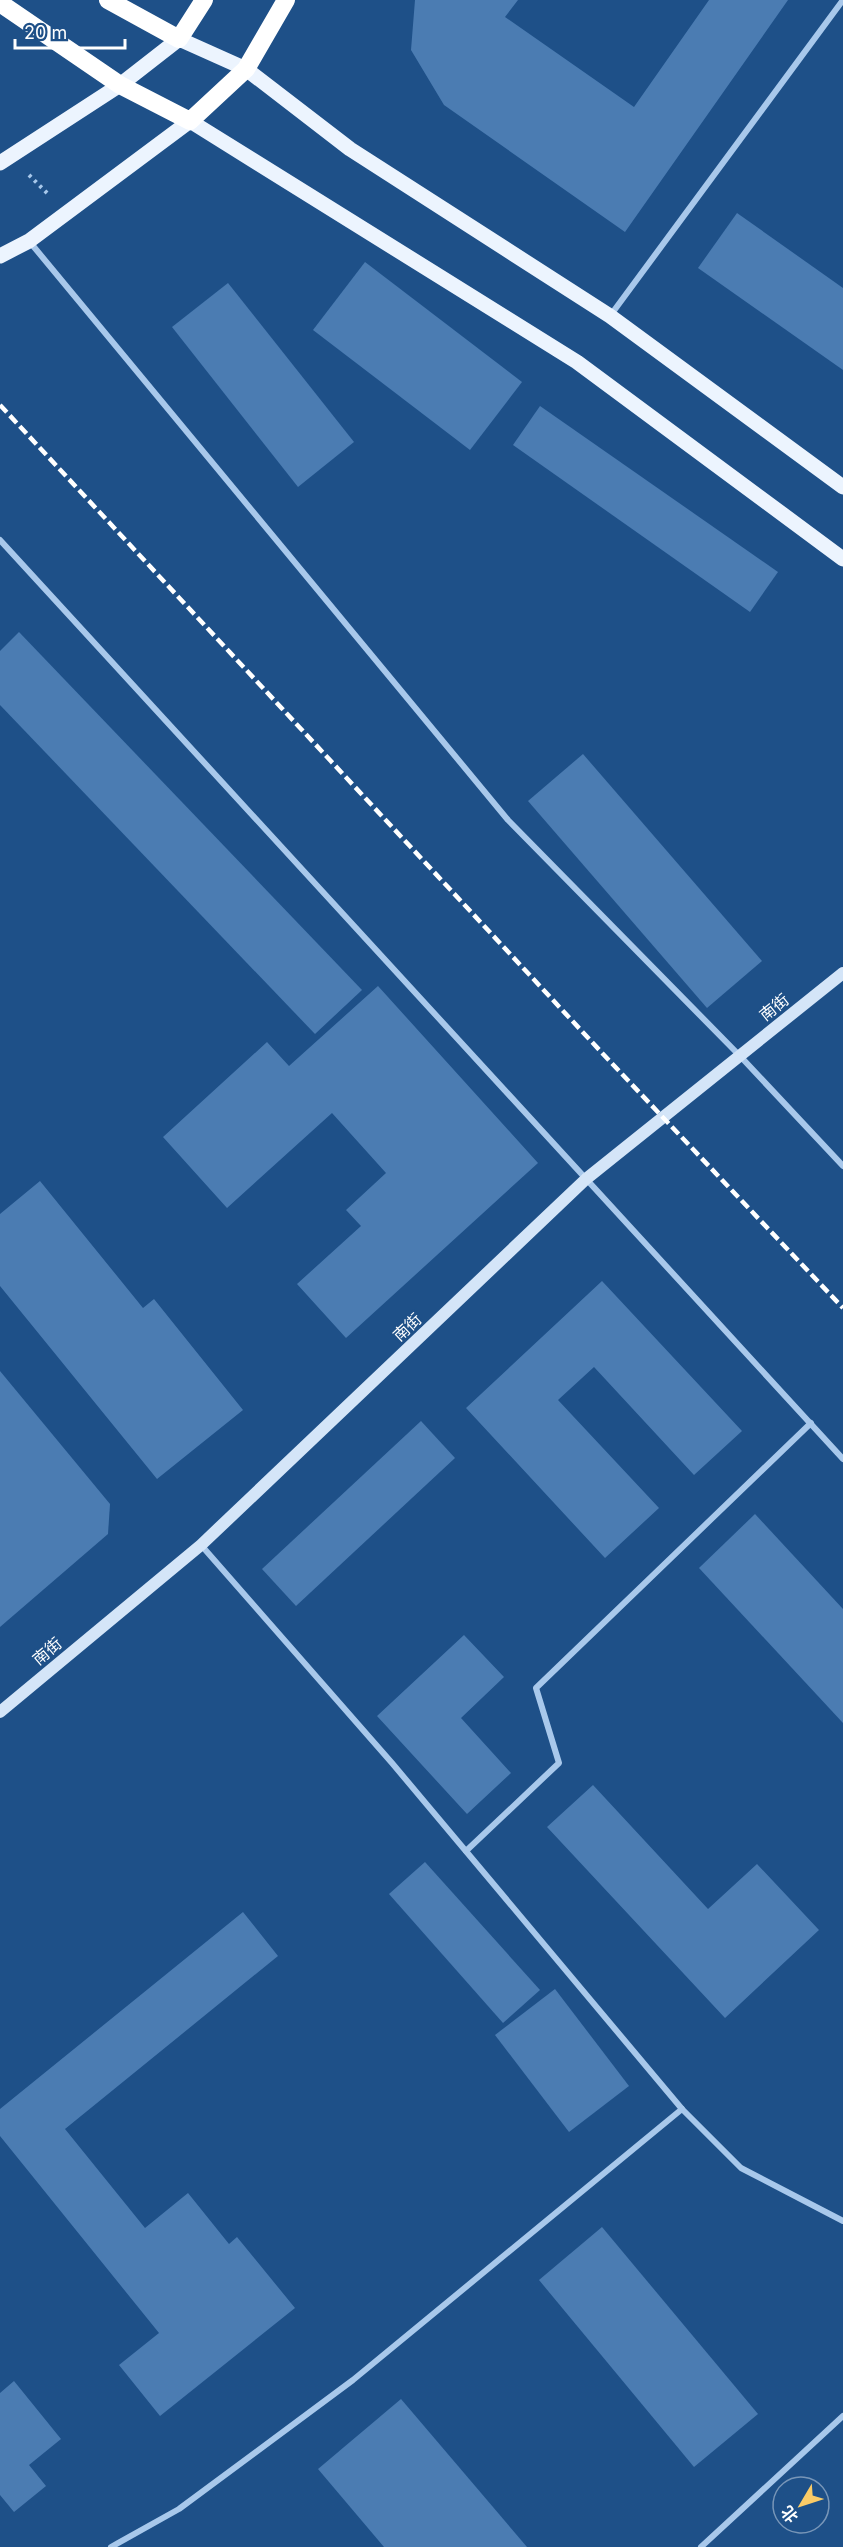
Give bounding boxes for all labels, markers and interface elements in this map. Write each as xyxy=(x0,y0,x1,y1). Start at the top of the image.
scale bar xyxy=(15,12,124,50)
text: 20 m xyxy=(24,22,67,43)
street label: 南街 xyxy=(755,989,793,1025)
street label: 南街 xyxy=(388,1309,426,1345)
street label: 南街 xyxy=(28,1633,66,1669)
north arrow xyxy=(771,2475,831,2535)
text: 北 xyxy=(777,2502,802,2527)

